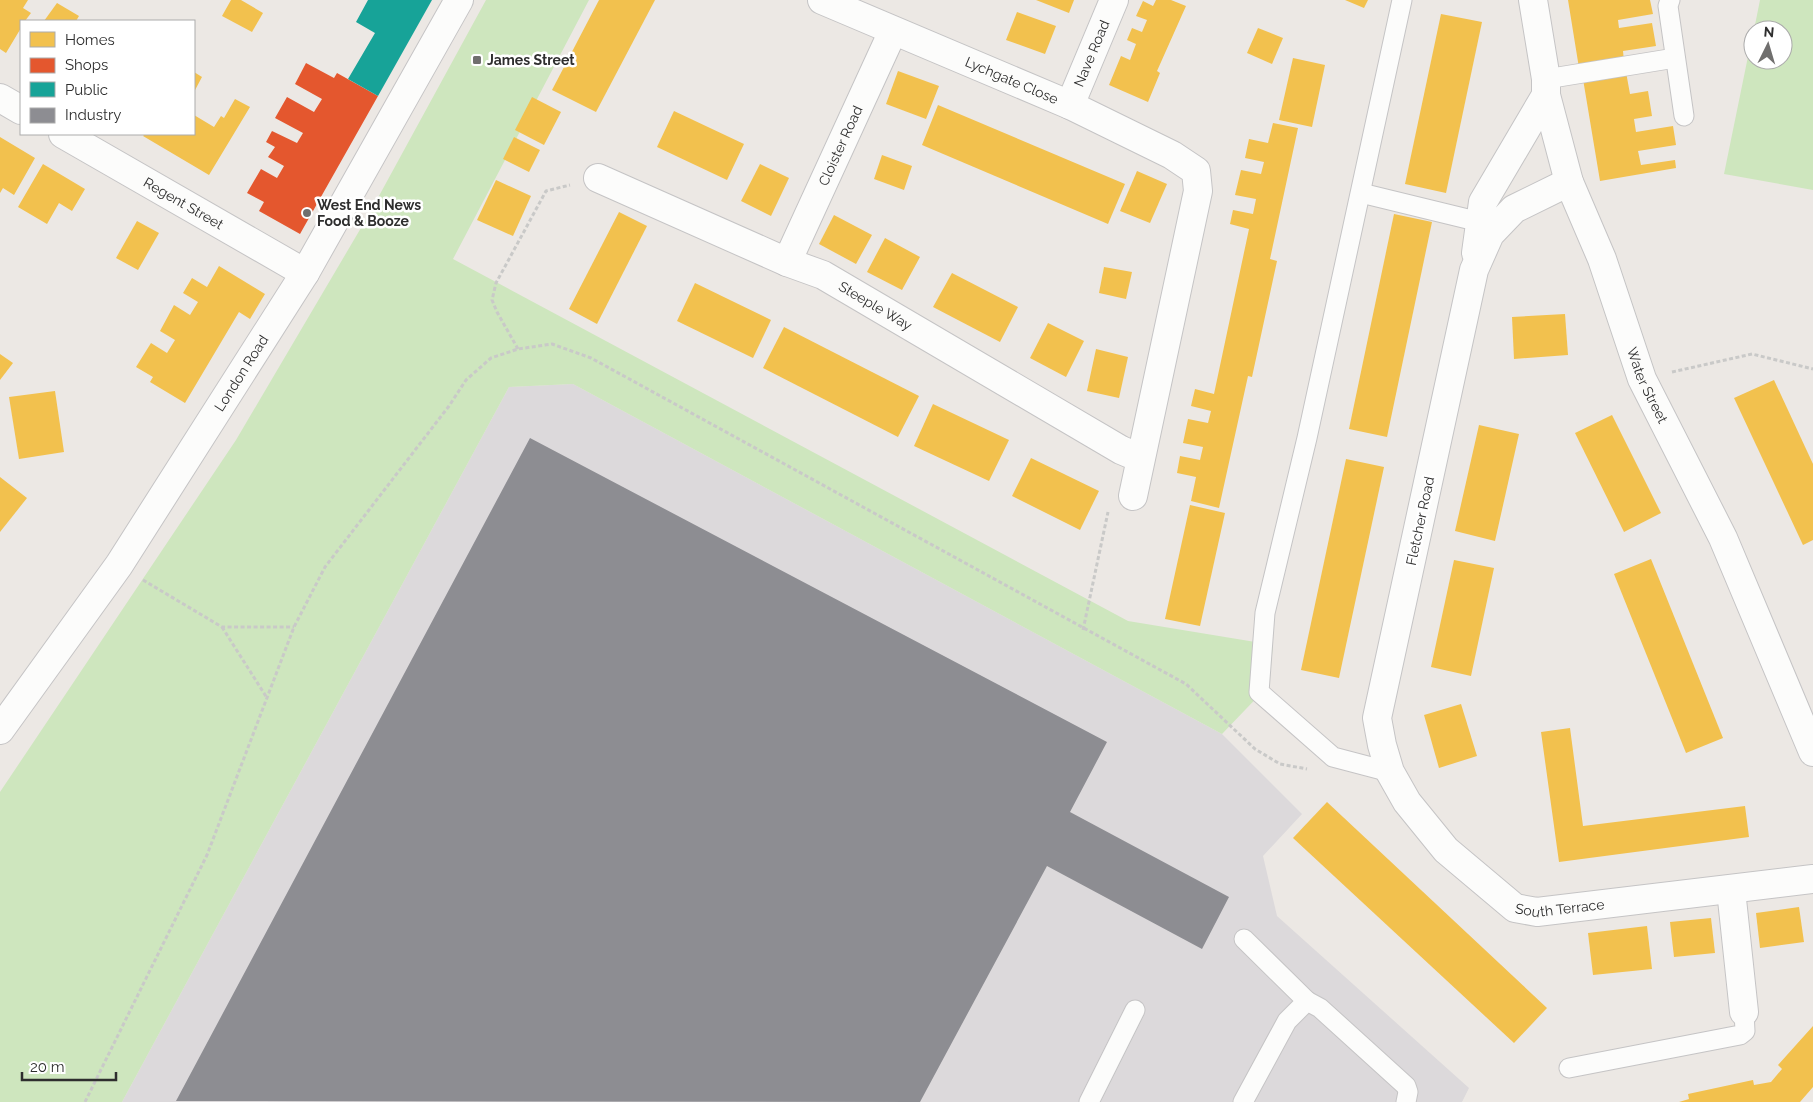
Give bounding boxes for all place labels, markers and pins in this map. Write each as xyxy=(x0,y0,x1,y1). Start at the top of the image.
place label: James Street xyxy=(487,52,575,68)
marker: James Street xyxy=(471,54,483,66)
place label: West End News Food & Booze xyxy=(317,197,421,229)
marker: West End News Food & Booze xyxy=(301,207,313,219)

